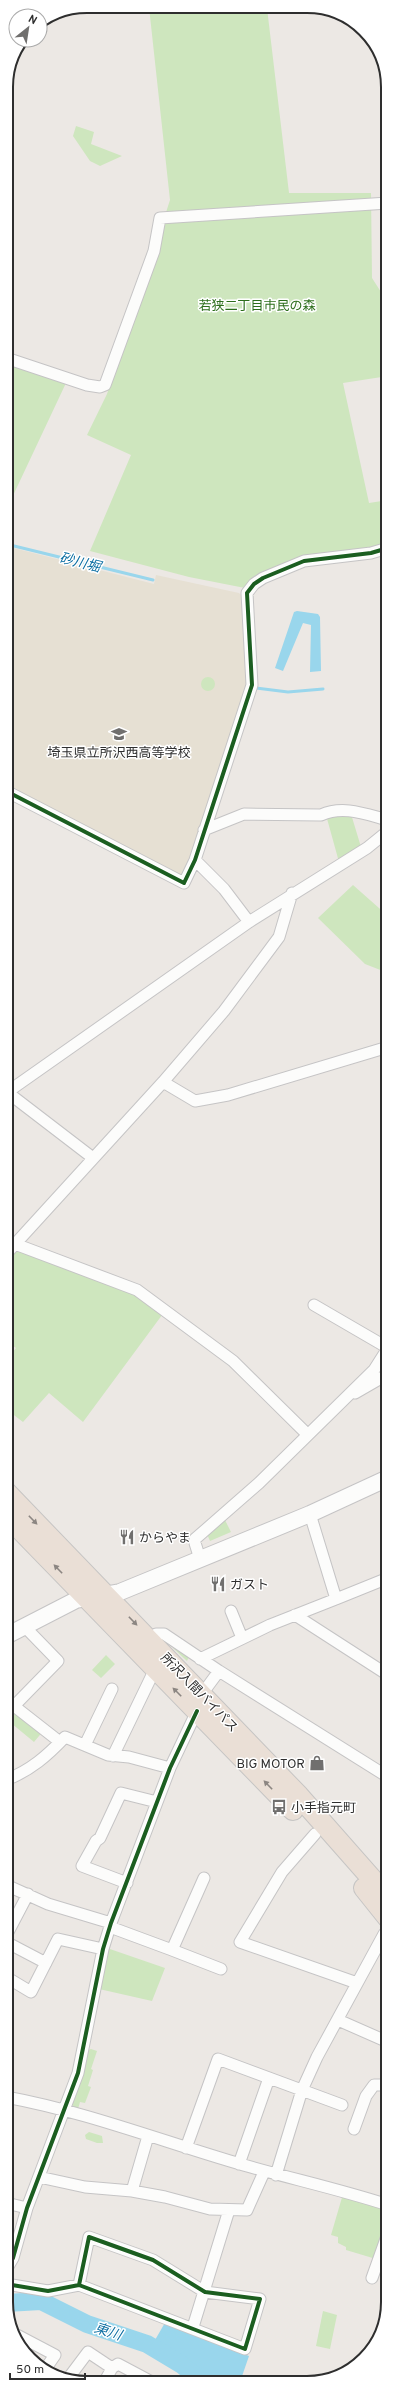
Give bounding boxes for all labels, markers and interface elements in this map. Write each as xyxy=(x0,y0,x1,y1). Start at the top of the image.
north arrow xyxy=(8,8,48,48)
text: N xyxy=(26,12,39,28)
park label: 若狭二丁目市民の森 xyxy=(198,299,316,315)
water label: 砂川堀 xyxy=(57,550,104,577)
school or university icon: 埼玉県立所沢西高等学校 xyxy=(110,725,128,743)
place label: 埼玉県立所沢西高等学校 xyxy=(47,745,191,762)
one-way arrow xyxy=(28,1515,38,1525)
restaurant icon: からやま xyxy=(118,1528,136,1546)
place label: からやま xyxy=(139,1531,191,1547)
one-way arrow xyxy=(53,1564,63,1574)
restaurant icon: ガスト xyxy=(209,1575,227,1593)
place label: ガスト xyxy=(230,1578,269,1594)
one-way arrow xyxy=(128,1616,137,1627)
street label: 所沢入間バイパス xyxy=(157,1651,240,1736)
one-way arrow xyxy=(173,1687,182,1697)
shop icon: BIG MOTOR xyxy=(308,1754,326,1772)
place label: BIG MOTOR xyxy=(236,1757,305,1773)
one-way arrow xyxy=(264,1780,273,1790)
bus stop icon: 小手指元町 xyxy=(270,1798,288,1816)
place label: 小手指元町 xyxy=(291,1800,356,1817)
water label: 東川 xyxy=(92,2320,125,2345)
scale bar xyxy=(10,2355,85,2381)
text: 50 m xyxy=(16,2362,44,2378)

